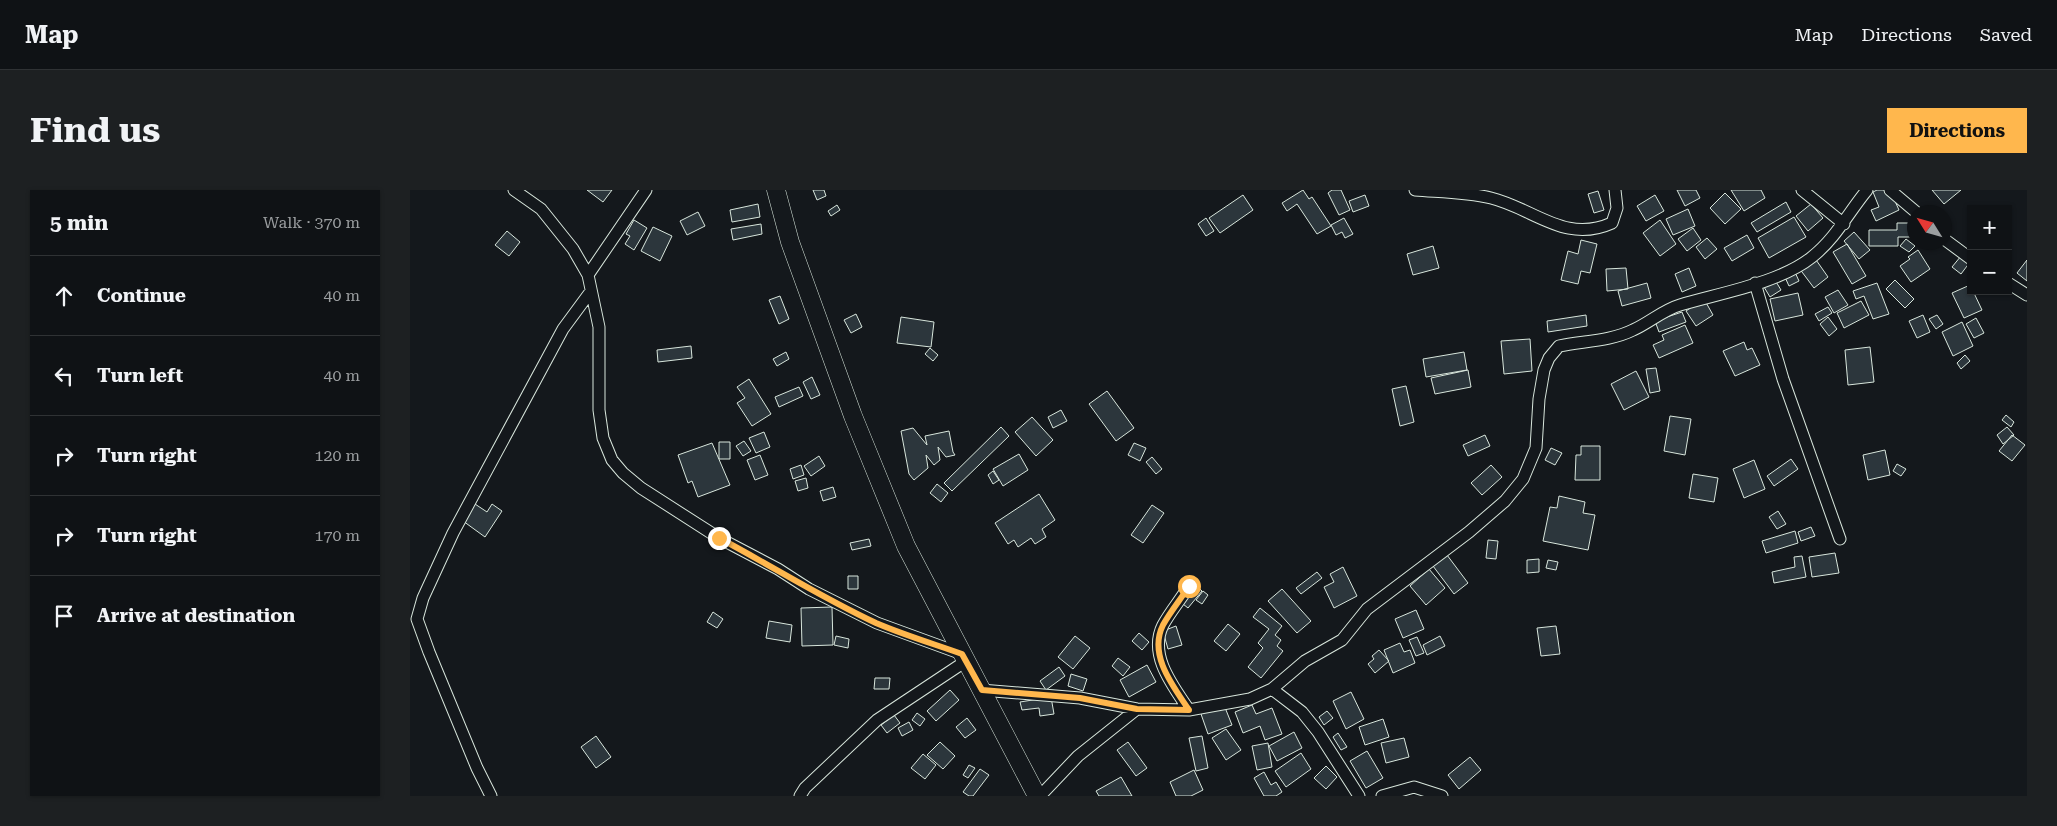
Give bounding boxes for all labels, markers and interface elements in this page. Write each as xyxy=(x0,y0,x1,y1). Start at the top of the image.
text: Map xyxy=(25,21,79,49)
text: Map xyxy=(1795,24,1833,45)
text: Directions xyxy=(1861,24,1952,45)
text: Saved xyxy=(1980,24,2032,45)
button: Directions xyxy=(1887,108,2027,153)
text: Find us xyxy=(30,110,160,151)
north arrow xyxy=(1907,205,1952,250)
map controls xyxy=(1967,205,2012,295)
button: + xyxy=(1967,205,2012,250)
text: 5 min xyxy=(50,211,108,235)
text: Walk · 370 m xyxy=(263,213,360,232)
button: − xyxy=(1967,250,2012,295)
icon: ahead xyxy=(50,282,78,310)
text: Continue xyxy=(97,284,186,307)
text: 40 m xyxy=(323,286,360,305)
icon: left xyxy=(50,362,78,390)
text: Turn left xyxy=(97,364,183,387)
text: 40 m xyxy=(323,366,360,385)
icon: right xyxy=(50,442,78,470)
text: Turn right xyxy=(97,444,197,467)
text: 120 m xyxy=(314,446,360,465)
icon: right xyxy=(50,522,78,550)
text: Turn right xyxy=(97,524,197,547)
text: 170 m xyxy=(314,526,360,545)
route end xyxy=(708,527,731,550)
route start xyxy=(1178,575,1201,598)
icon: arrive xyxy=(50,602,78,630)
text: Arrive at destination xyxy=(97,604,295,627)

